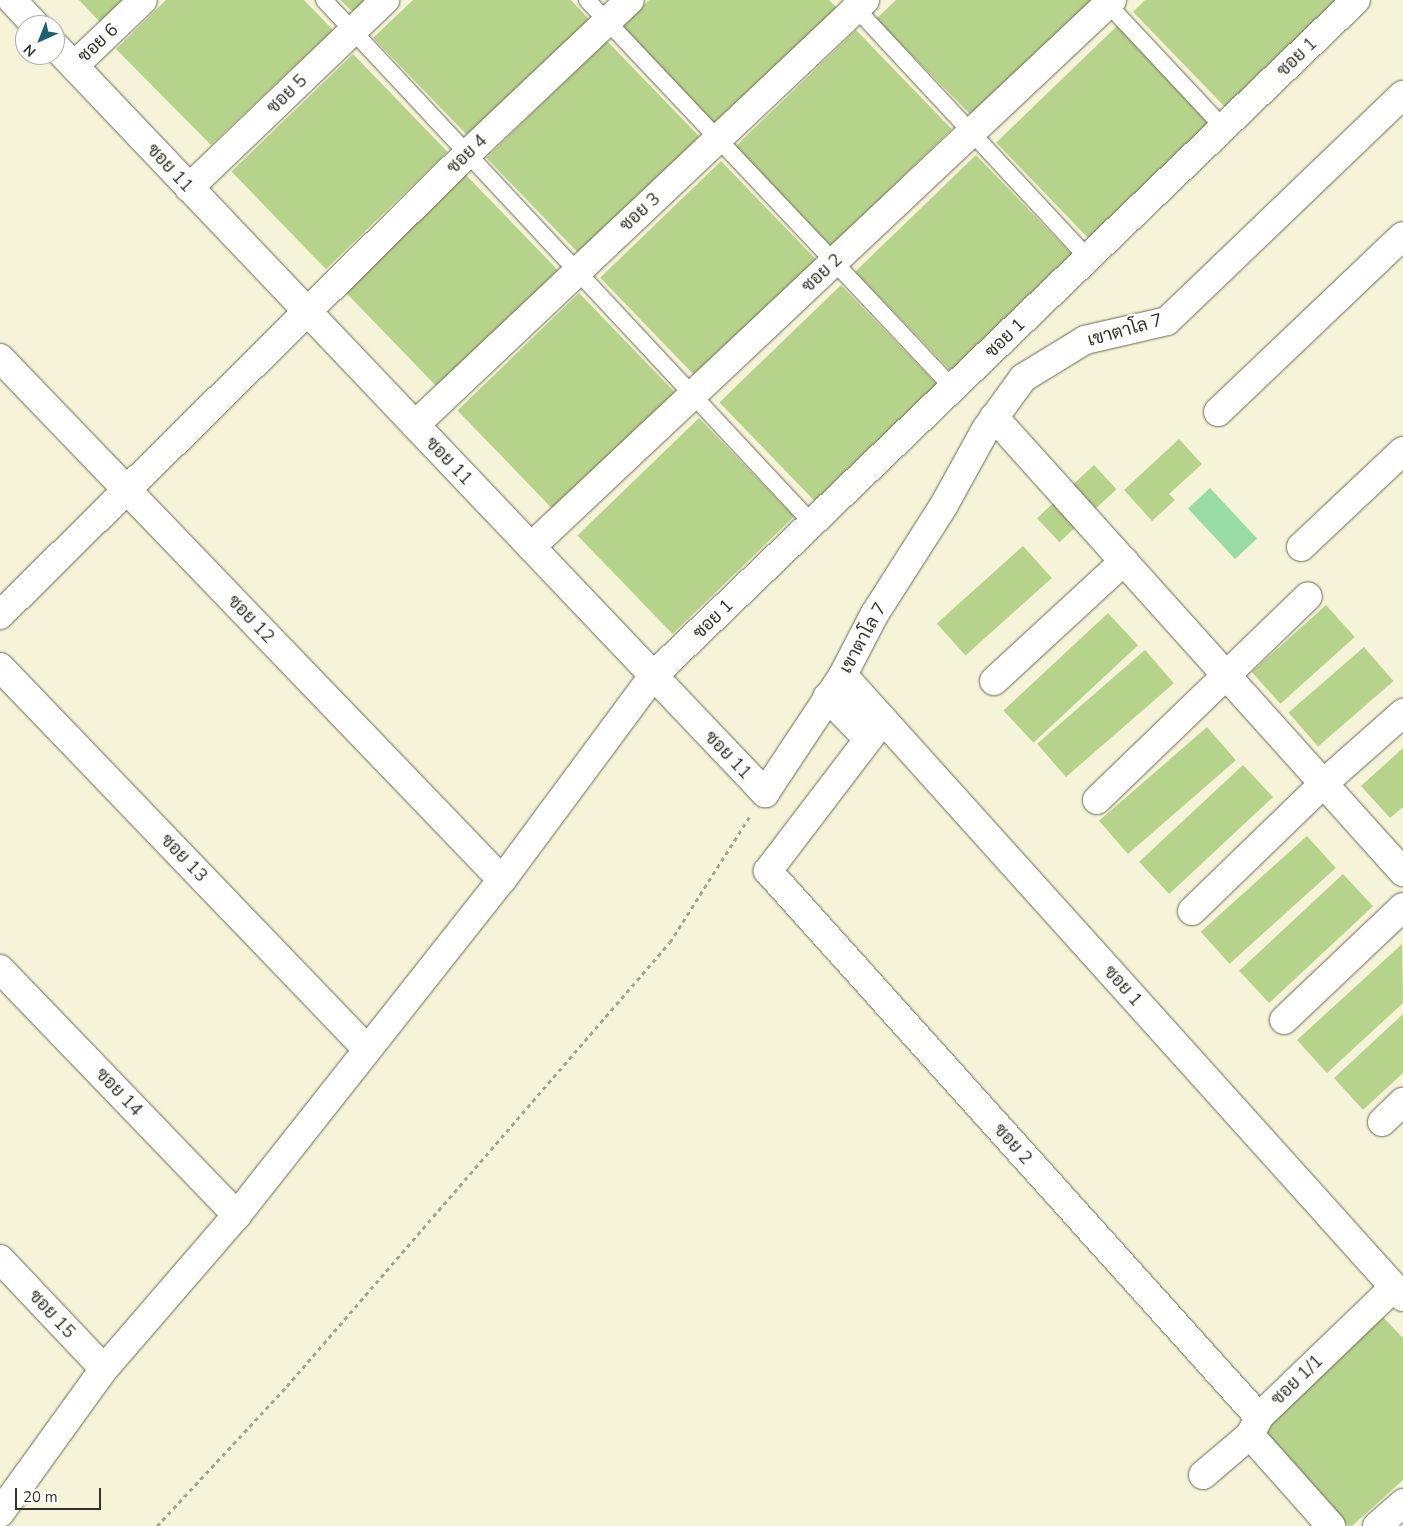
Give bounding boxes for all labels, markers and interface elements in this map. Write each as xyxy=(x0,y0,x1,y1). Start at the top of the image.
north arrow xyxy=(15,15,65,65)
street label: ซอย 6 xyxy=(73,19,123,67)
street label: ซอย 1 xyxy=(1272,33,1322,81)
text: N xyxy=(20,40,40,61)
street label: ซอย 5 xyxy=(262,70,312,118)
street label: ซอย 4 xyxy=(442,130,492,178)
street label: ซอย 11 xyxy=(142,139,198,197)
street label: ซอย 3 xyxy=(615,188,665,236)
street label: ซอย 2 xyxy=(797,249,847,297)
street label: เขาตาโล 7 xyxy=(1085,309,1165,351)
street label: ซอย 1 xyxy=(980,314,1030,362)
street label: ซอย 11 xyxy=(421,433,477,489)
street label: ซอย 12 xyxy=(223,591,279,647)
street label: ซอย 1 xyxy=(688,595,738,643)
street label: เขาตาโล 7 xyxy=(835,599,891,677)
street label: ซอย 11 xyxy=(700,727,756,783)
street label: ซอย 13 xyxy=(156,830,212,886)
street label: ซอย 1 xyxy=(1099,961,1147,1011)
street label: ซอย 14 xyxy=(91,1064,147,1120)
street label: ซอย 2 xyxy=(989,1119,1037,1169)
street label: ซอย 15 xyxy=(24,1285,80,1343)
street label: ซอย 1/1 xyxy=(1267,1350,1327,1410)
scale bar xyxy=(18,1478,104,1510)
text: 20 m xyxy=(23,1487,58,1507)

